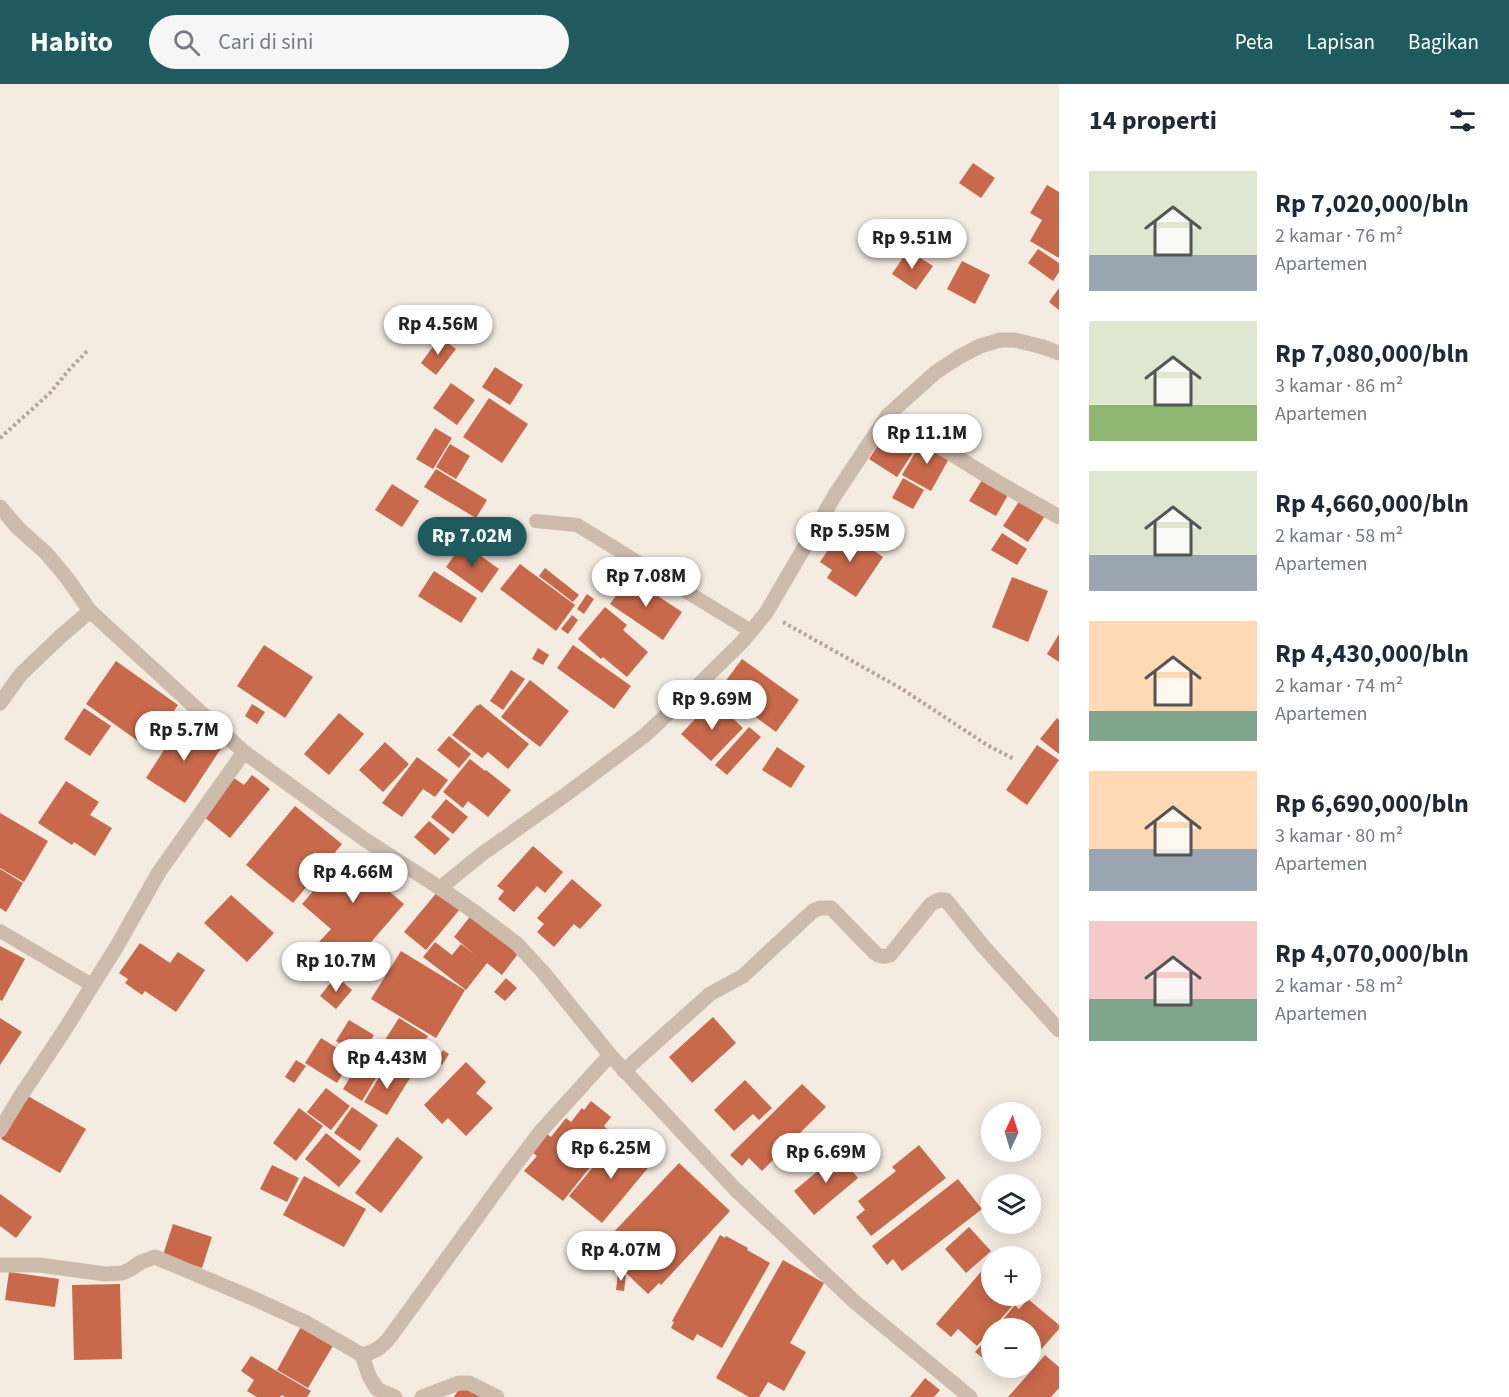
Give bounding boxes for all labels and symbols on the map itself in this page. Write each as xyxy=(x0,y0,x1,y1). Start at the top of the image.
pin: Rp 9.51M xyxy=(850,219,974,270)
pin: Rp 4.56M xyxy=(376,305,500,356)
pin: Rp 11.1M xyxy=(865,414,989,465)
pin: Rp 5.95M xyxy=(788,512,912,563)
pin: Rp 7.02M xyxy=(410,517,534,568)
pin: Rp 7.08M xyxy=(584,557,708,608)
pin: Rp 9.69M xyxy=(650,680,774,731)
pin: Rp 5.7M xyxy=(129,711,239,762)
pin: Rp 4.66M xyxy=(291,853,415,904)
pin: Rp 10.7M xyxy=(274,942,398,993)
pin: Rp 4.43M xyxy=(325,1039,449,1090)
north arrow xyxy=(981,1102,1041,1162)
pin: Rp 6.25M xyxy=(549,1129,673,1180)
pin: Rp 6.69M xyxy=(764,1133,888,1184)
pin: Rp 4.07M xyxy=(559,1231,683,1282)

